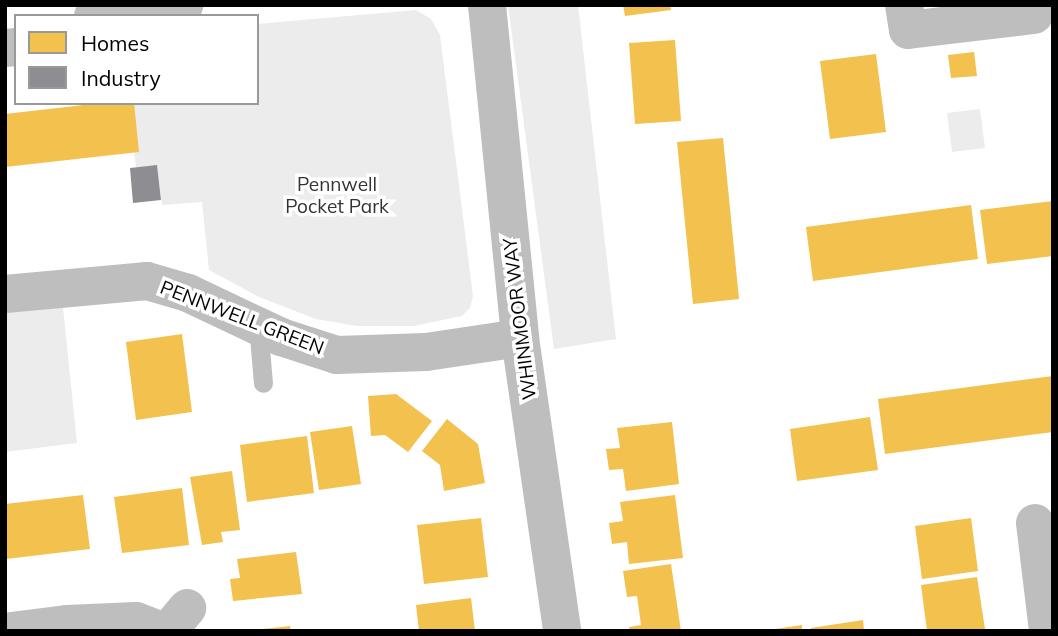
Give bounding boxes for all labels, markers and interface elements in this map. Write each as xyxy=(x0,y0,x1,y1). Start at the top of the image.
legend xyxy=(14,14,259,105)
text: Homes xyxy=(81,30,149,56)
text: Industry xyxy=(81,65,161,91)
park label: Pennwell Pocket Park xyxy=(285,174,389,218)
street label: WHINMOOR WAY xyxy=(499,237,541,401)
street label: PENNWELL GREEN xyxy=(157,276,327,360)

